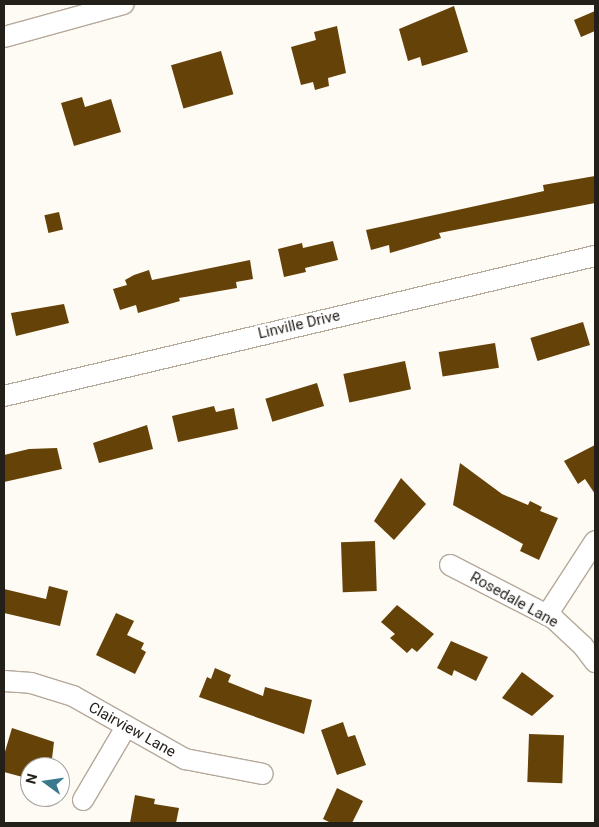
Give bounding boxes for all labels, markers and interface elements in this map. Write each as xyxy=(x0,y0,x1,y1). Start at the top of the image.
street label: Linville Drive xyxy=(256,307,342,343)
street label: Rosedale Lane xyxy=(467,568,561,632)
street label: Clairview Lane xyxy=(85,699,179,761)
north arrow xyxy=(20,757,70,807)
text: N xyxy=(22,772,40,785)

